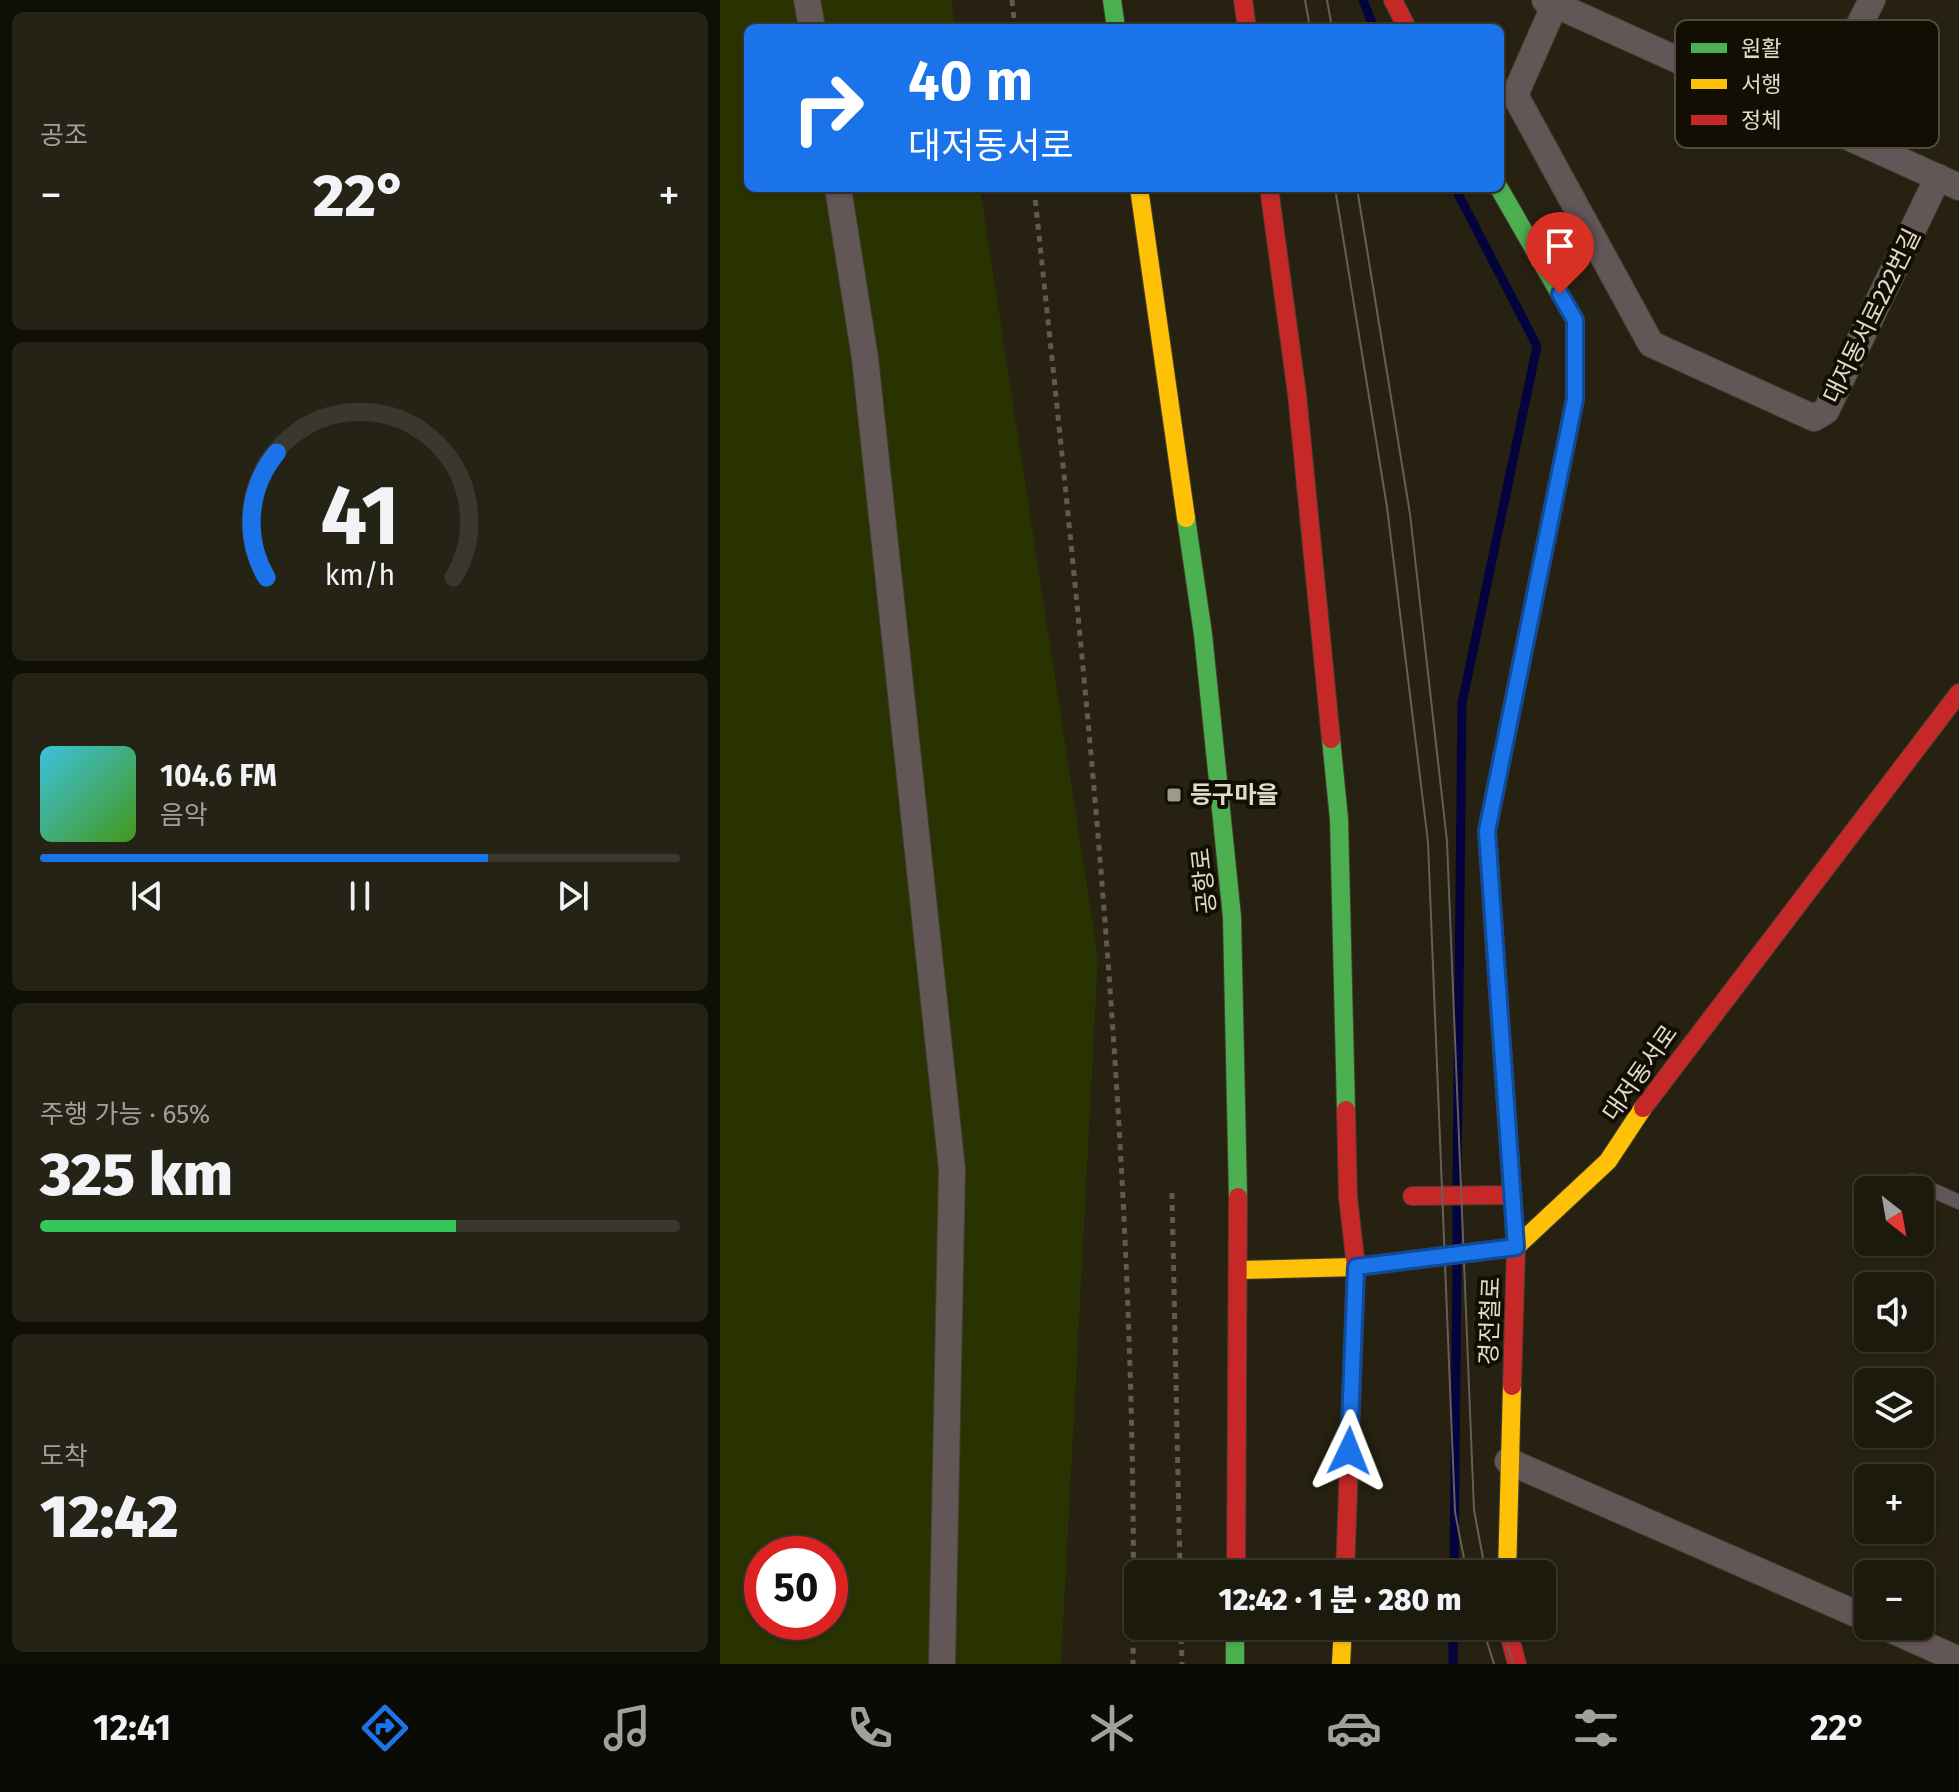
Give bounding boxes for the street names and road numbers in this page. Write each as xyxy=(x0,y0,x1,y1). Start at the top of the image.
street label: 대저동서로222번길 xyxy=(1818,224,1926,408)
street label: 공항로 xyxy=(1187,847,1221,915)
street label: 대저동서로 xyxy=(1597,1020,1683,1126)
street label: 경전철로 xyxy=(1474,1276,1506,1366)

